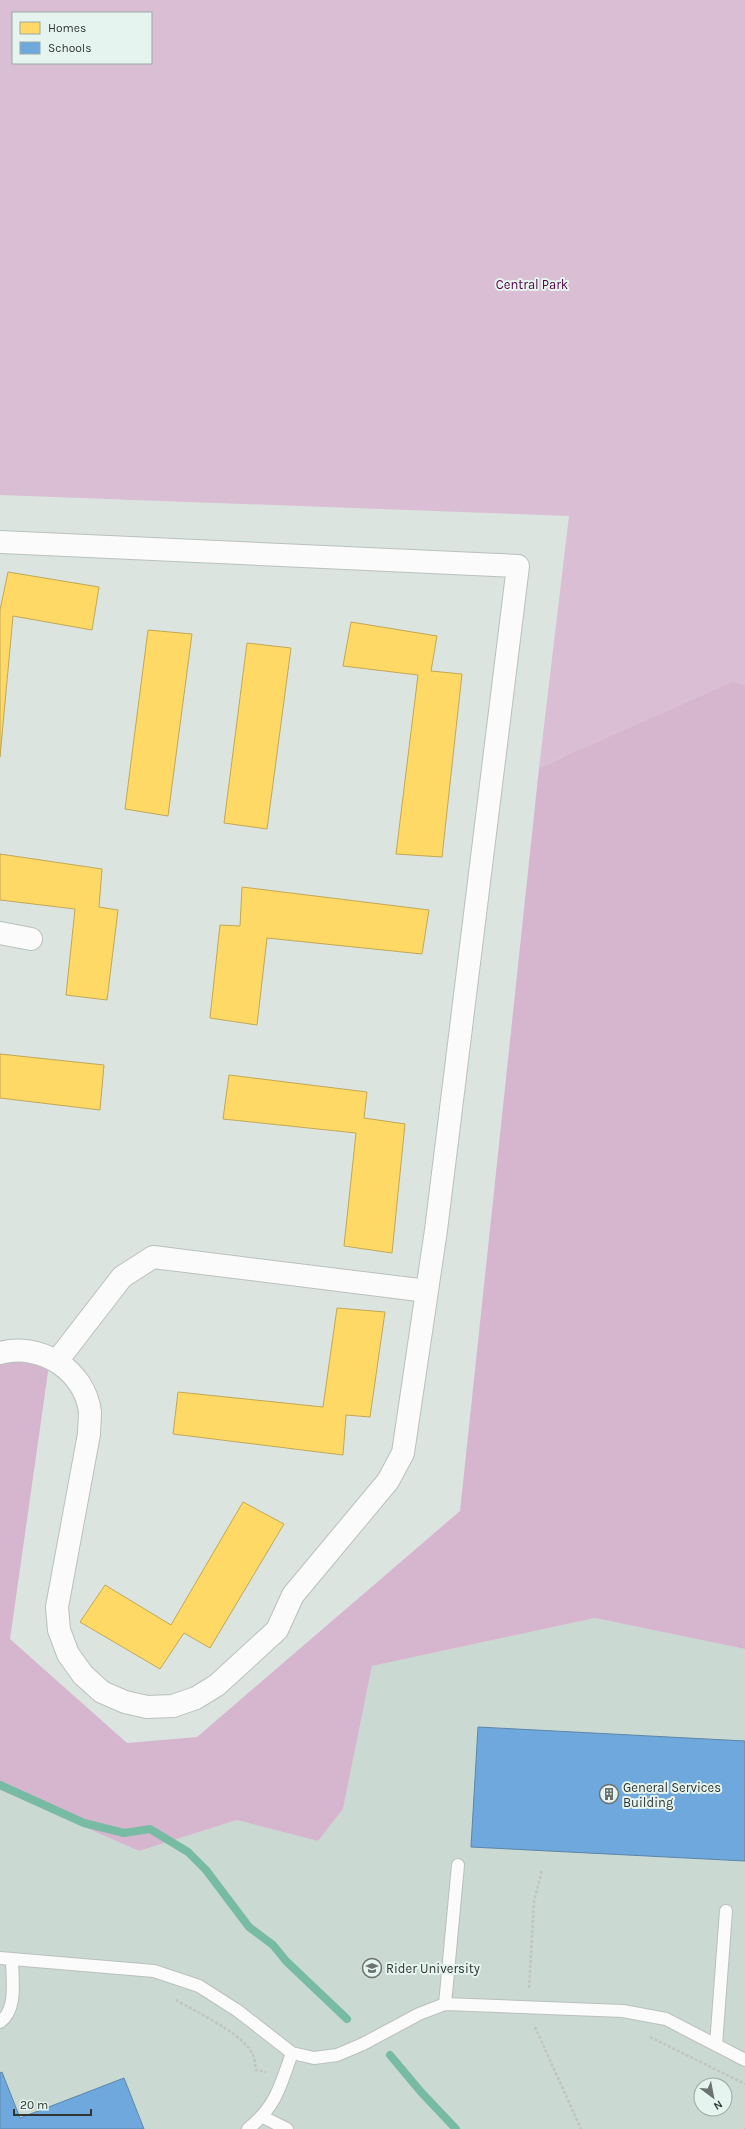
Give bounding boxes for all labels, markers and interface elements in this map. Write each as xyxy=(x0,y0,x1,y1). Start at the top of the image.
legend xyxy=(12,12,152,64)
text: Homes xyxy=(48,21,86,35)
text: Schools xyxy=(48,41,91,55)
park label: Central Park xyxy=(496,277,568,292)
place label: General Services Building xyxy=(623,1780,721,1810)
building icon: General Services Building xyxy=(598,1783,620,1805)
school or university icon: Rider University xyxy=(361,1957,383,1979)
place label: Rider University xyxy=(386,1961,480,1976)
north arrow xyxy=(693,2077,733,2117)
scale bar xyxy=(14,2091,91,2117)
text: N xyxy=(711,2097,725,2113)
text: 20 m xyxy=(20,2098,48,2112)

